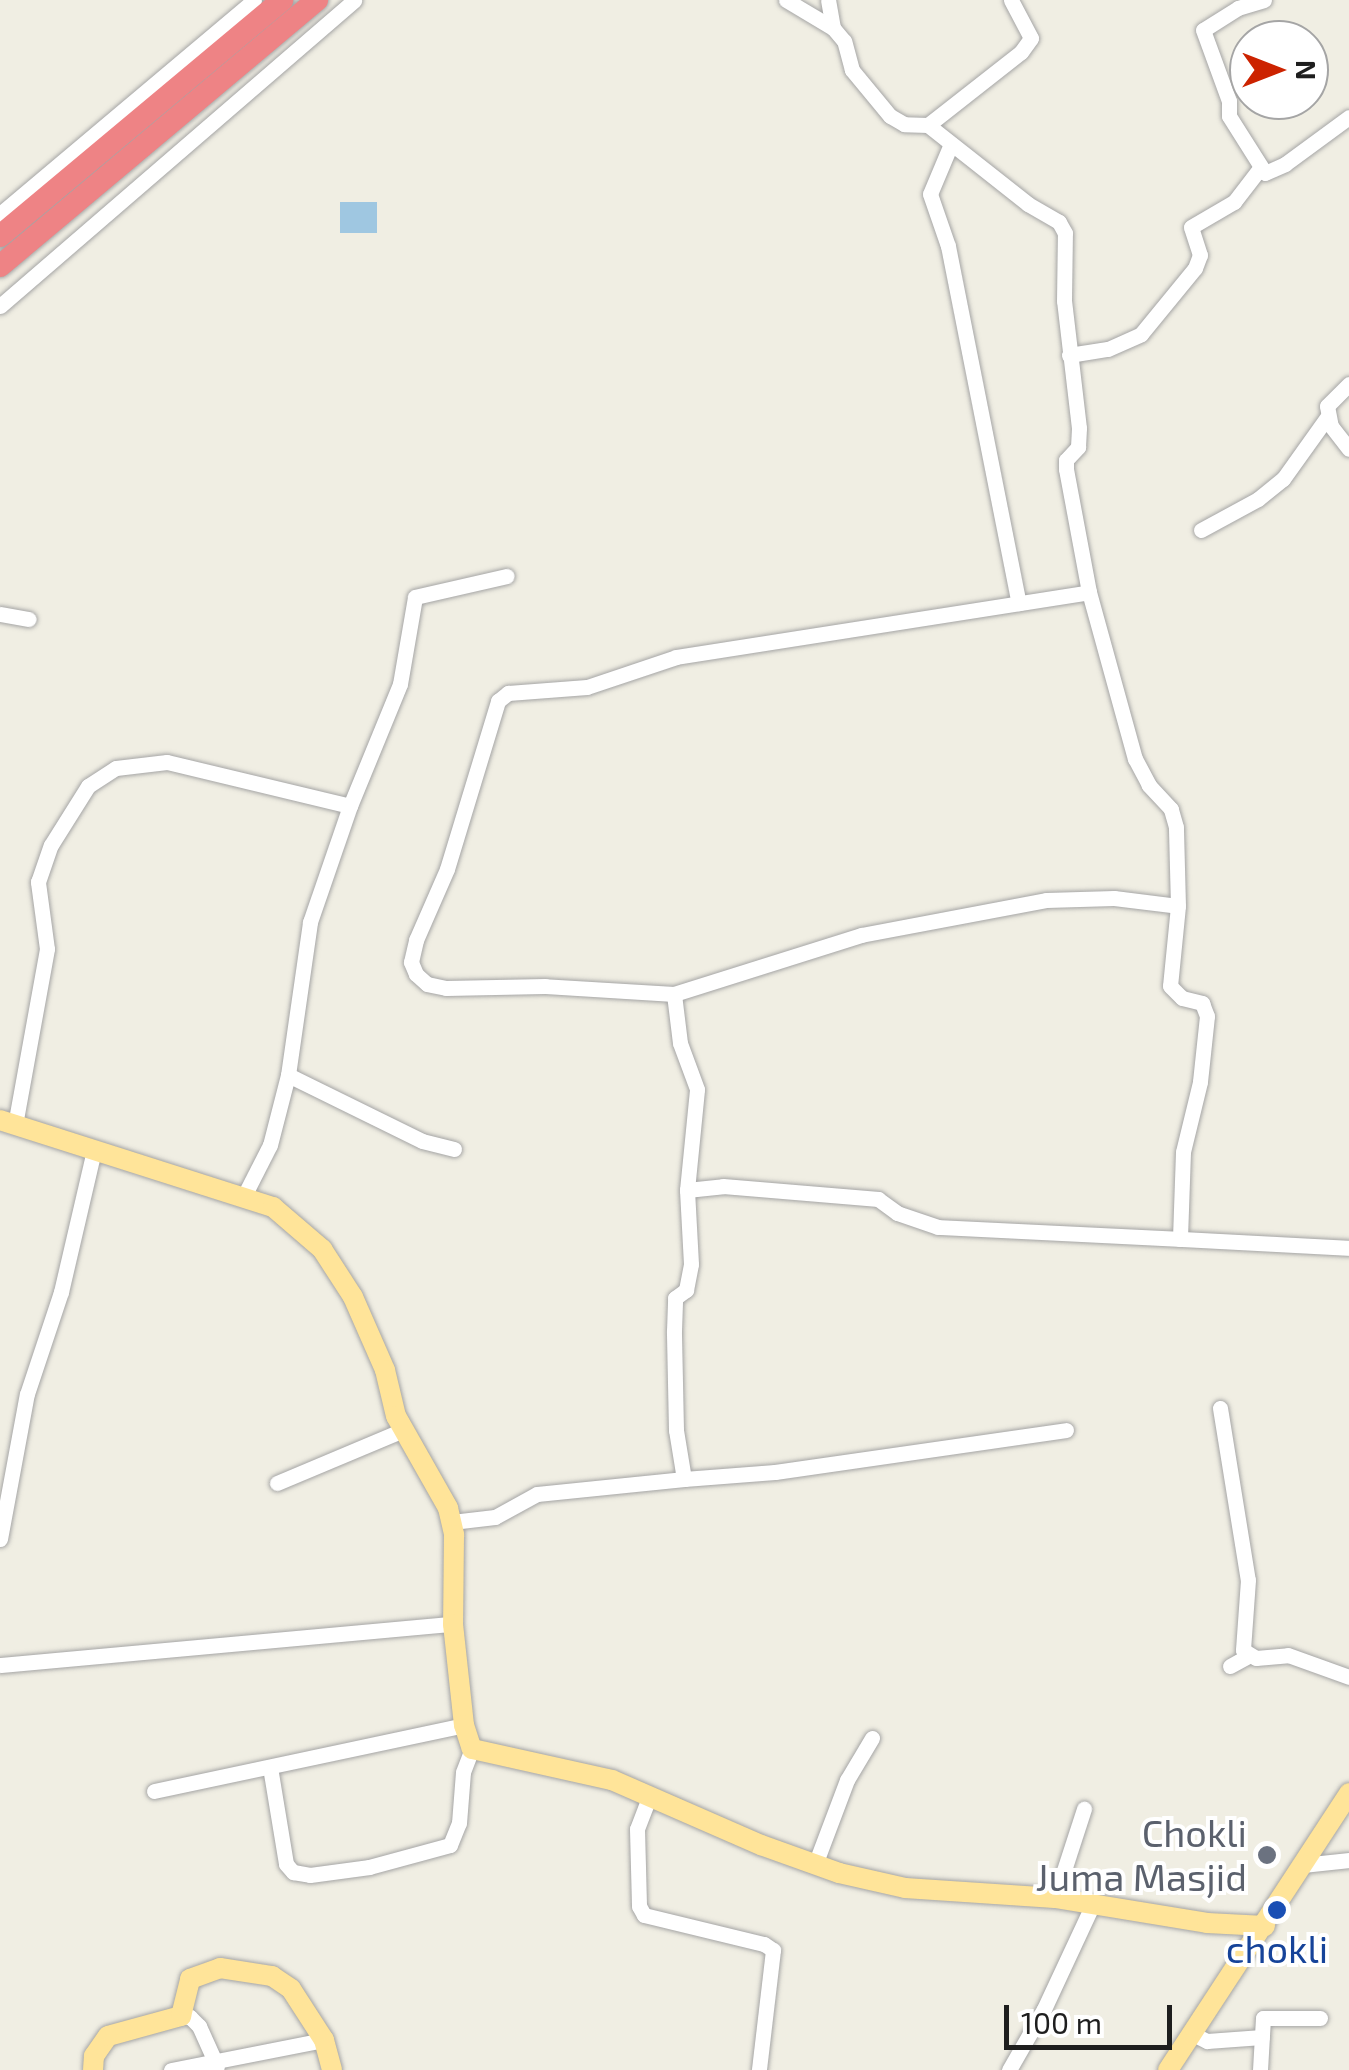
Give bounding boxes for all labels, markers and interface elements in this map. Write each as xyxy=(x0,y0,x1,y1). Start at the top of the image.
north arrow xyxy=(1229,20,1329,120)
text: N xyxy=(1290,60,1324,80)
place label: Chokli Juma Masjid xyxy=(1036,1810,1247,1900)
marker: Chokli Juma Masjid xyxy=(1256,1844,1278,1866)
marker: chokli xyxy=(1266,1899,1288,1921)
place label: chokli xyxy=(1226,1926,1328,1972)
scale bar xyxy=(1009,1985,1176,2047)
text: 100 m xyxy=(1021,2004,1102,2040)

